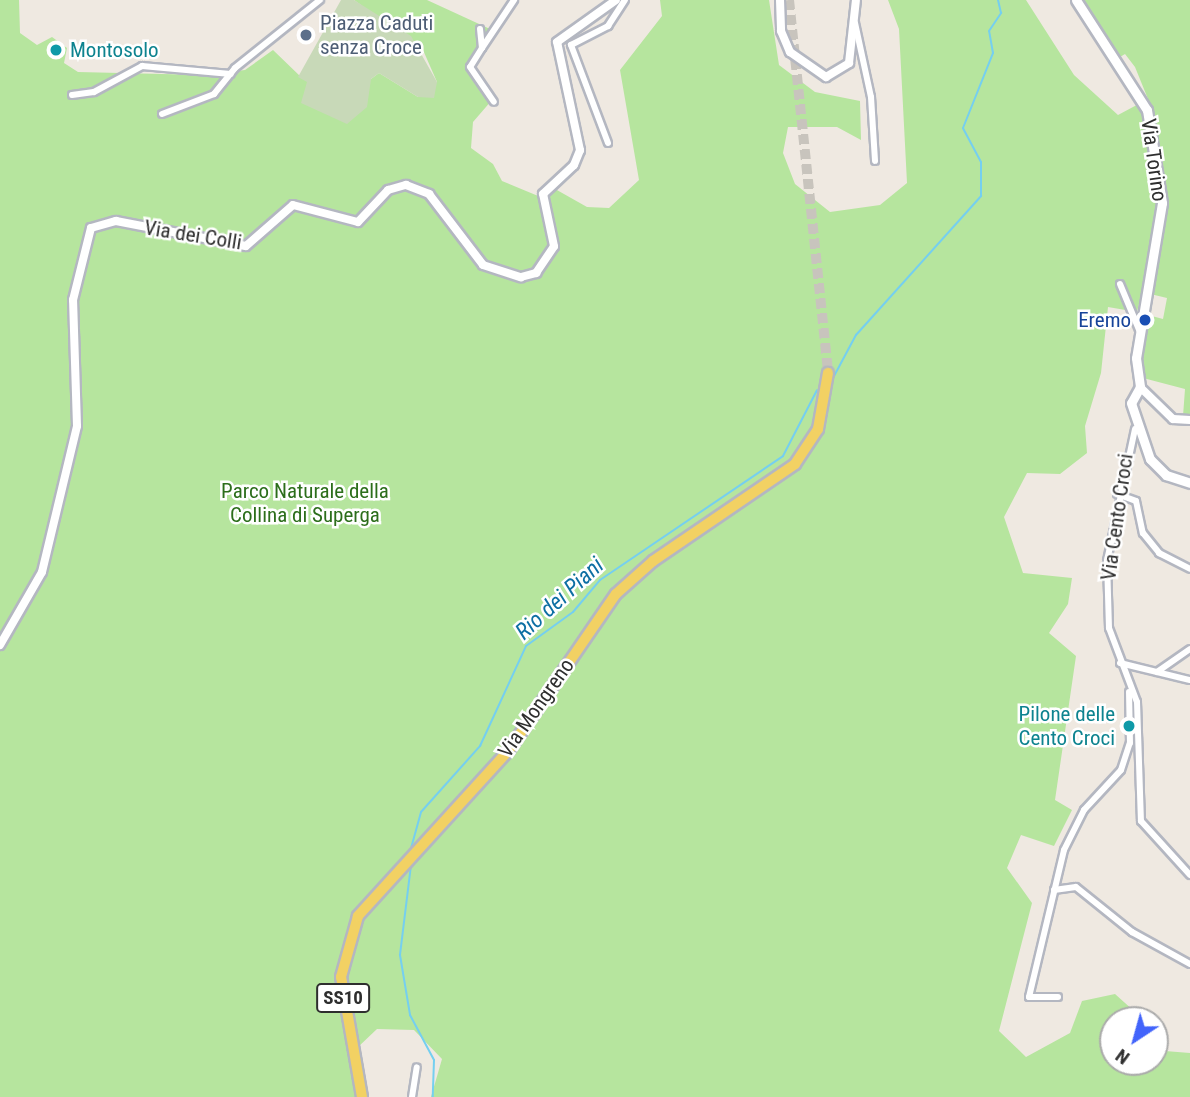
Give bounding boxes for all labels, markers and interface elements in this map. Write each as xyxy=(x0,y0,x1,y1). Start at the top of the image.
place label: Piazza Caduti senza Croce xyxy=(320,10,433,60)
marker: Piazza Caduti senza Croce xyxy=(298,27,314,43)
place label: Montosolo xyxy=(70,37,159,63)
marker: Montosolo xyxy=(48,42,64,58)
street label: Via Torino xyxy=(1136,117,1172,203)
street label: Via dei Colli xyxy=(142,215,244,255)
place label: Eremo xyxy=(1078,307,1131,333)
marker: Eremo xyxy=(1137,312,1153,328)
street label: Via Cento Croci xyxy=(1096,452,1138,582)
park label: Parco Naturale della Collina di Superga xyxy=(221,478,389,528)
water label: Rio dei Piani xyxy=(510,552,610,646)
street label: Via Mongreno xyxy=(493,654,579,762)
place label: Pilone delle Cento Croci xyxy=(1019,701,1115,751)
marker: Pilone delle Cento Croci xyxy=(1121,718,1137,734)
road number: SS10 xyxy=(315,982,371,1014)
north arrow xyxy=(1099,1006,1169,1076)
text: N xyxy=(1111,1044,1134,1070)

